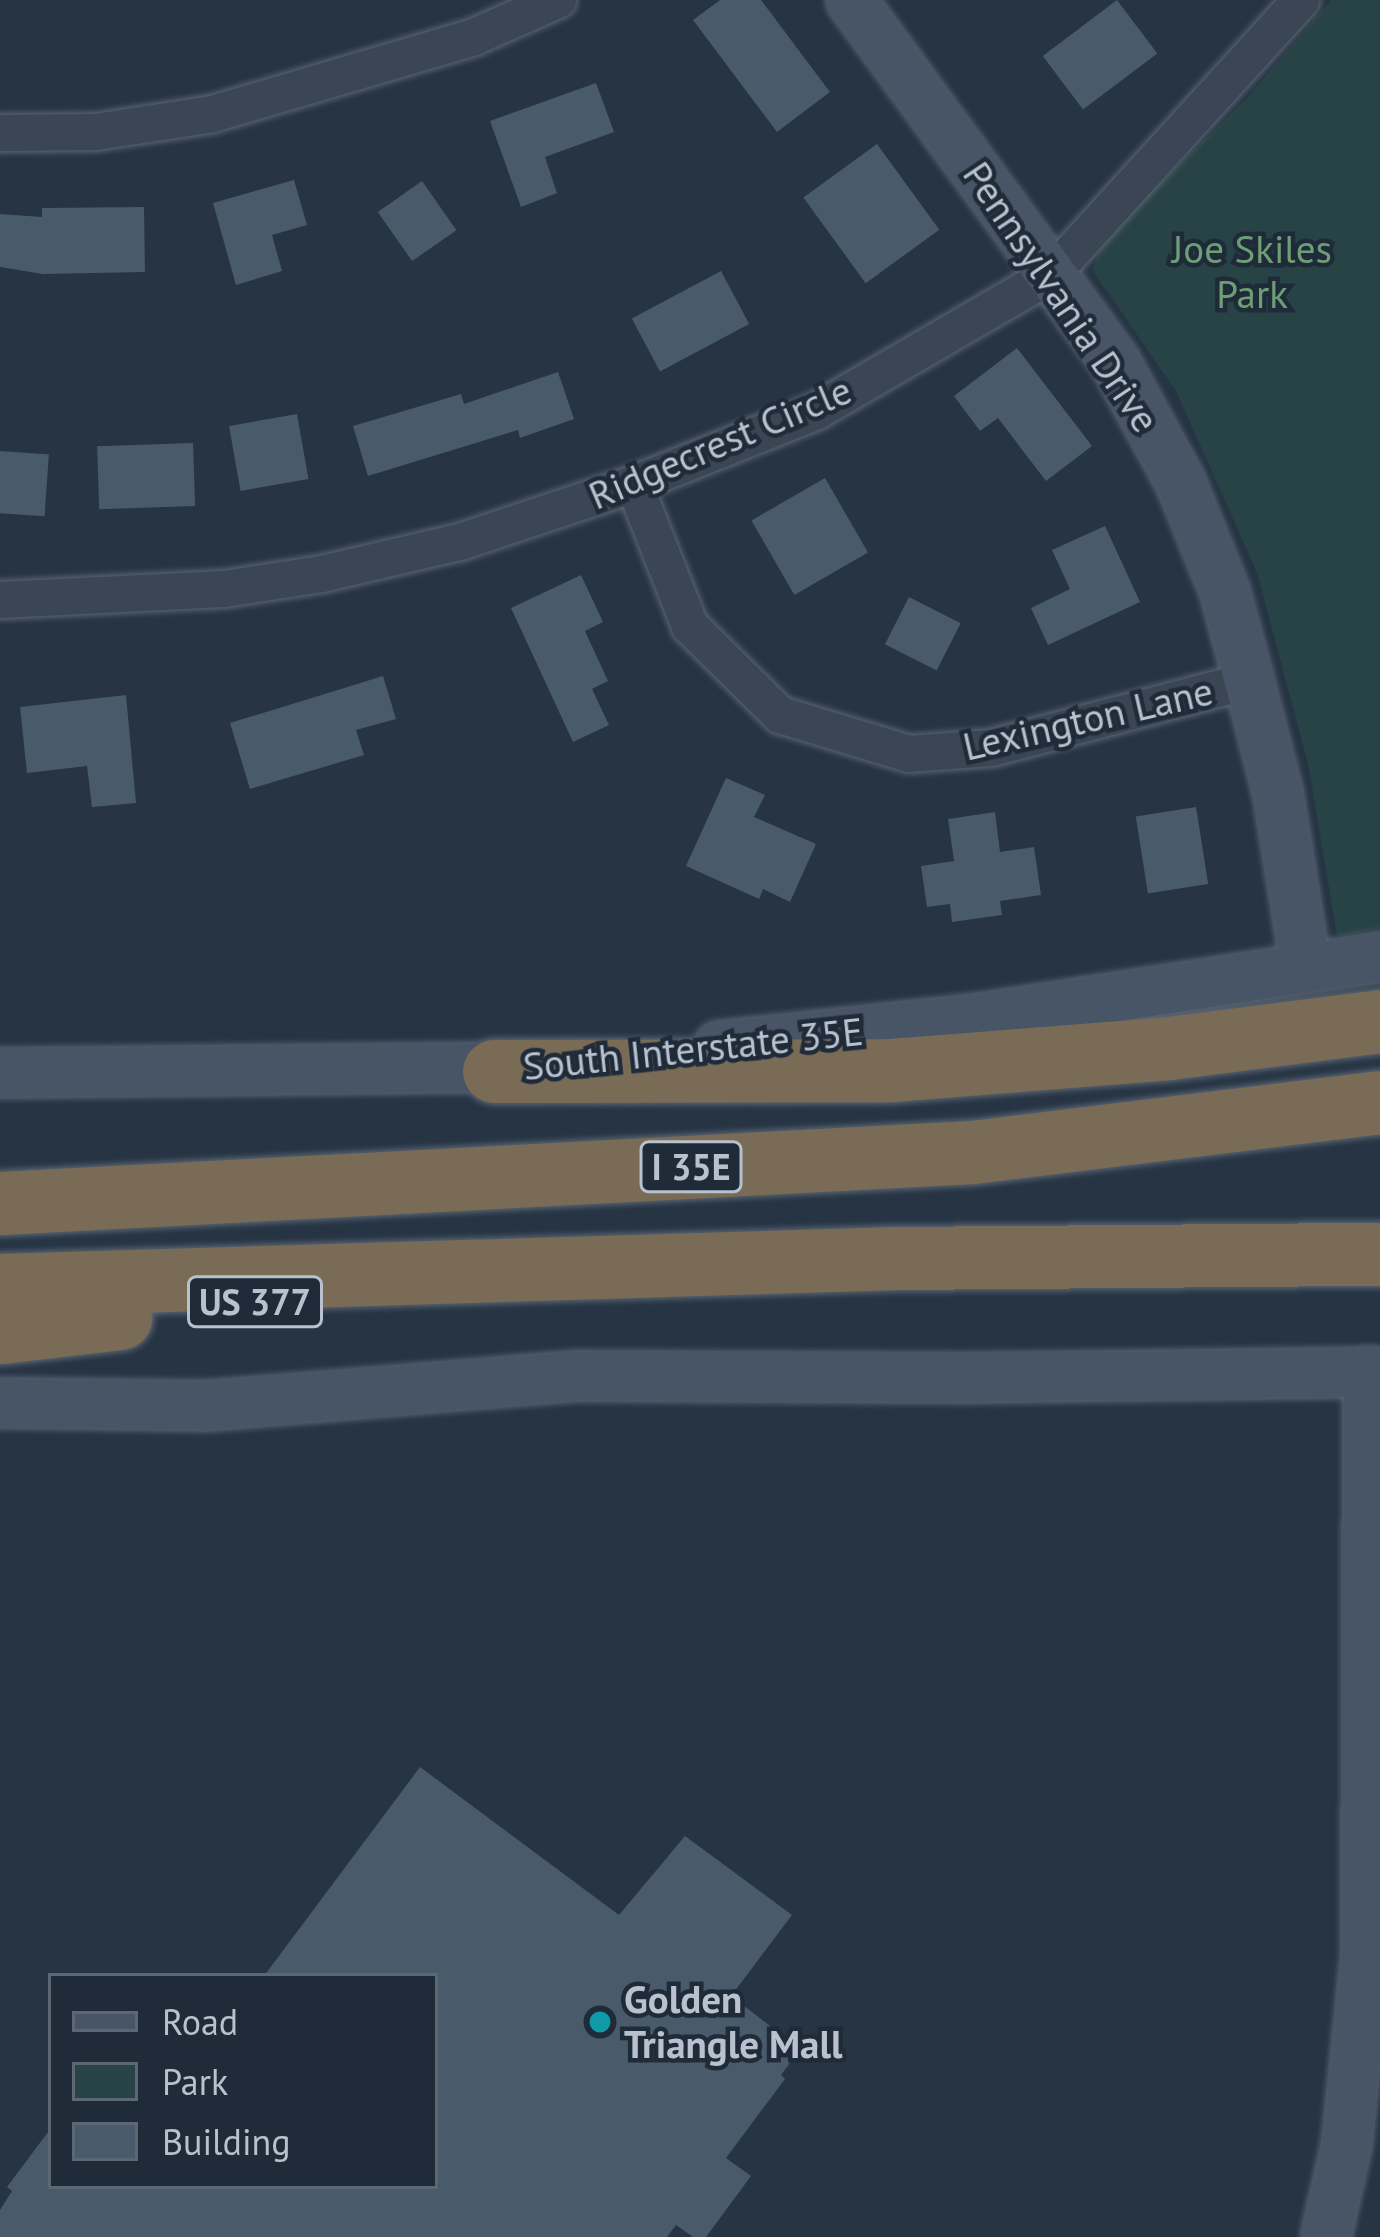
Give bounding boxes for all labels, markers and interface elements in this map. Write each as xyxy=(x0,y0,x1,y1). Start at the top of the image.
street label: Pennsylvania Drive xyxy=(953,153,1169,441)
park label: Joe Skiles Park xyxy=(1172,227,1332,318)
street label: Ridgecrest Circle xyxy=(582,367,858,519)
street label: Lexington Lane xyxy=(959,668,1217,770)
street label: South Interstate 35E xyxy=(521,1008,865,1090)
road number: I 35E xyxy=(637,1137,745,1197)
road number: US 377 xyxy=(186,1272,324,1332)
legend xyxy=(48,1973,438,2189)
place label: Golden Triangle Mall xyxy=(624,1977,842,2068)
text: Road xyxy=(162,1998,238,2045)
marker: Golden Triangle Mall xyxy=(587,2009,613,2035)
text: Park xyxy=(162,2058,228,2105)
text: Building xyxy=(162,2118,291,2165)

